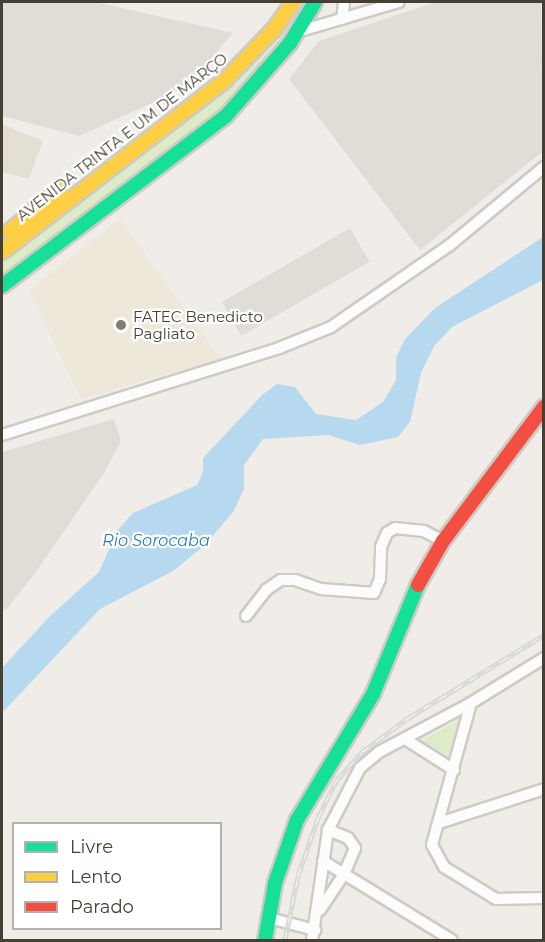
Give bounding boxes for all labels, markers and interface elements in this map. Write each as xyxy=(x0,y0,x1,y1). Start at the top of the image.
street label: AVENIDA TRINTA E UM DE MARÇO xyxy=(13,49,231,225)
place label: FATEC Benedicto Pagliato xyxy=(133,307,263,342)
marker: FATEC Benedicto Pagliato xyxy=(114,318,128,332)
water label: Rio Sorocaba xyxy=(102,531,210,551)
legend xyxy=(12,822,222,930)
text: Livre xyxy=(70,836,113,858)
text: Lento xyxy=(70,866,122,888)
text: Parado xyxy=(70,896,134,918)

